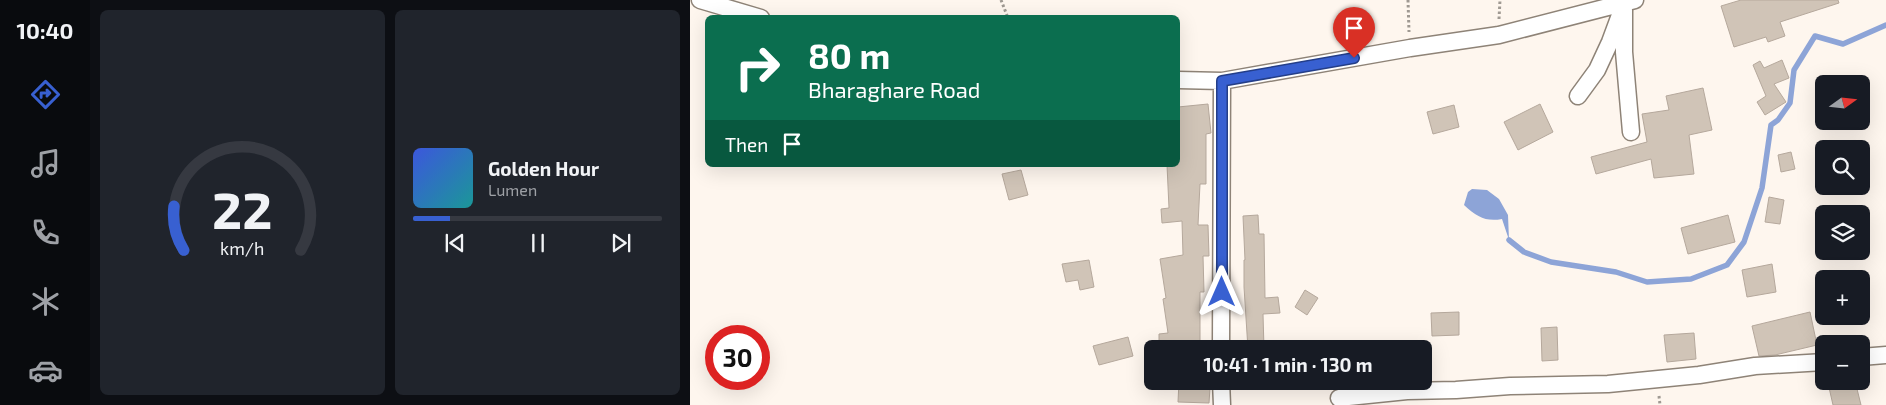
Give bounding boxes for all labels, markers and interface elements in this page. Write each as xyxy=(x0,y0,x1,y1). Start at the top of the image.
pin xyxy=(1333,7,1375,58)
icon: arrive xyxy=(1340,14,1368,42)
text: 10:40 xyxy=(17,17,73,43)
text: 80 m xyxy=(808,34,890,76)
icon: right xyxy=(725,35,790,100)
north arrow xyxy=(1815,75,1870,130)
map controls xyxy=(1815,75,1870,390)
text: Bharaghare Road xyxy=(808,76,980,102)
icon: directions xyxy=(28,77,63,112)
icon: arrive xyxy=(778,130,806,158)
text: Then xyxy=(725,133,768,156)
button: search xyxy=(1815,140,1870,195)
icon: music xyxy=(28,146,63,181)
text: Golden Hour xyxy=(488,157,599,180)
text: 22 xyxy=(212,177,273,239)
text: Lumen xyxy=(488,180,537,199)
button: layers xyxy=(1815,205,1870,260)
icon: phone xyxy=(28,215,63,250)
icon: previous xyxy=(441,229,469,257)
icon: pause xyxy=(524,229,552,257)
icon: next xyxy=(607,229,635,257)
text: km/h xyxy=(220,237,265,259)
position arrow xyxy=(1195,265,1247,317)
button: + xyxy=(1815,270,1870,325)
icon: climate xyxy=(28,284,63,319)
speed limit sign: 30 xyxy=(705,325,770,390)
button: − xyxy=(1815,335,1870,390)
icon: car xyxy=(28,353,63,388)
text: 10:41 · 1 min · 130 m xyxy=(1204,353,1372,376)

